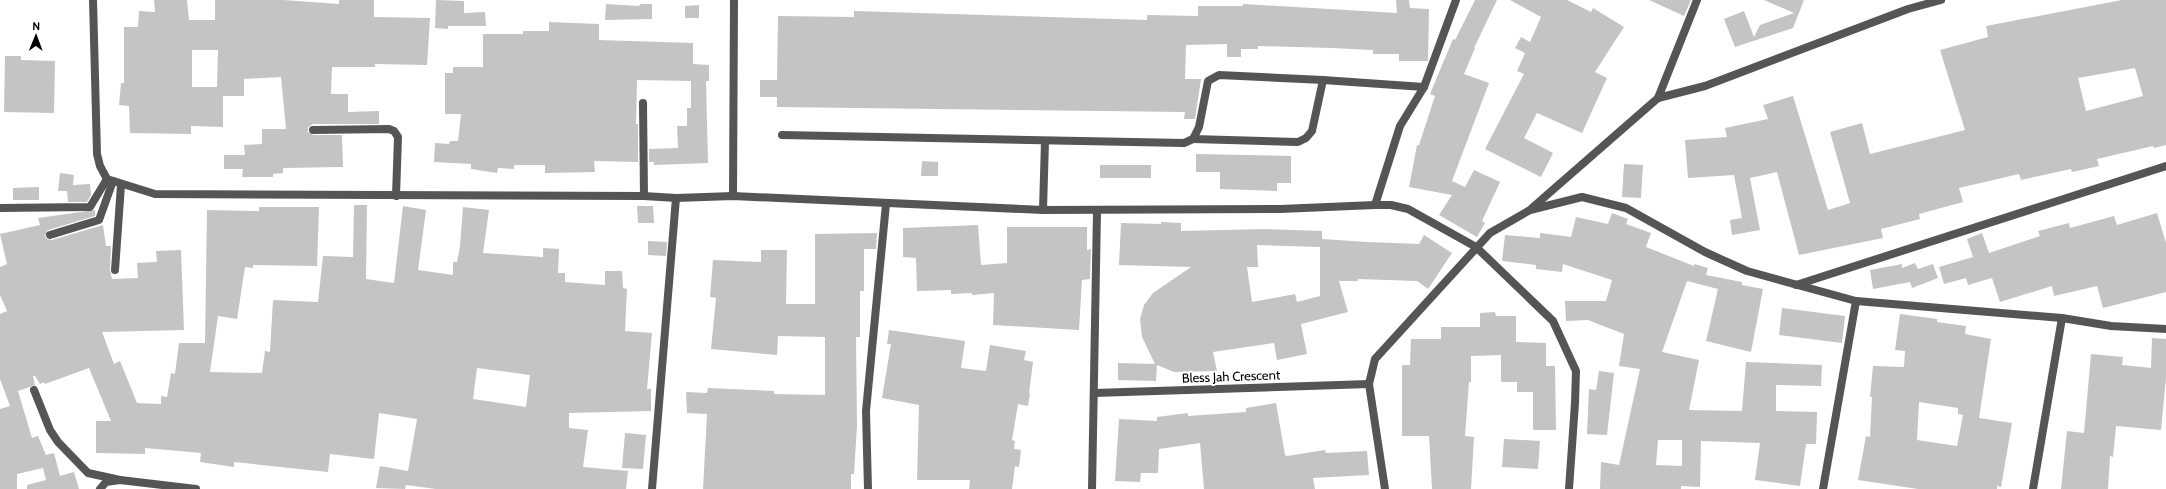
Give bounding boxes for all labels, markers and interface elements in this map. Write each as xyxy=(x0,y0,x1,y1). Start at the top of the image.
north arrow xyxy=(16,16,56,56)
text: N xyxy=(32,19,40,33)
street label: Bless Jah Crescent xyxy=(1182,366,1281,386)

